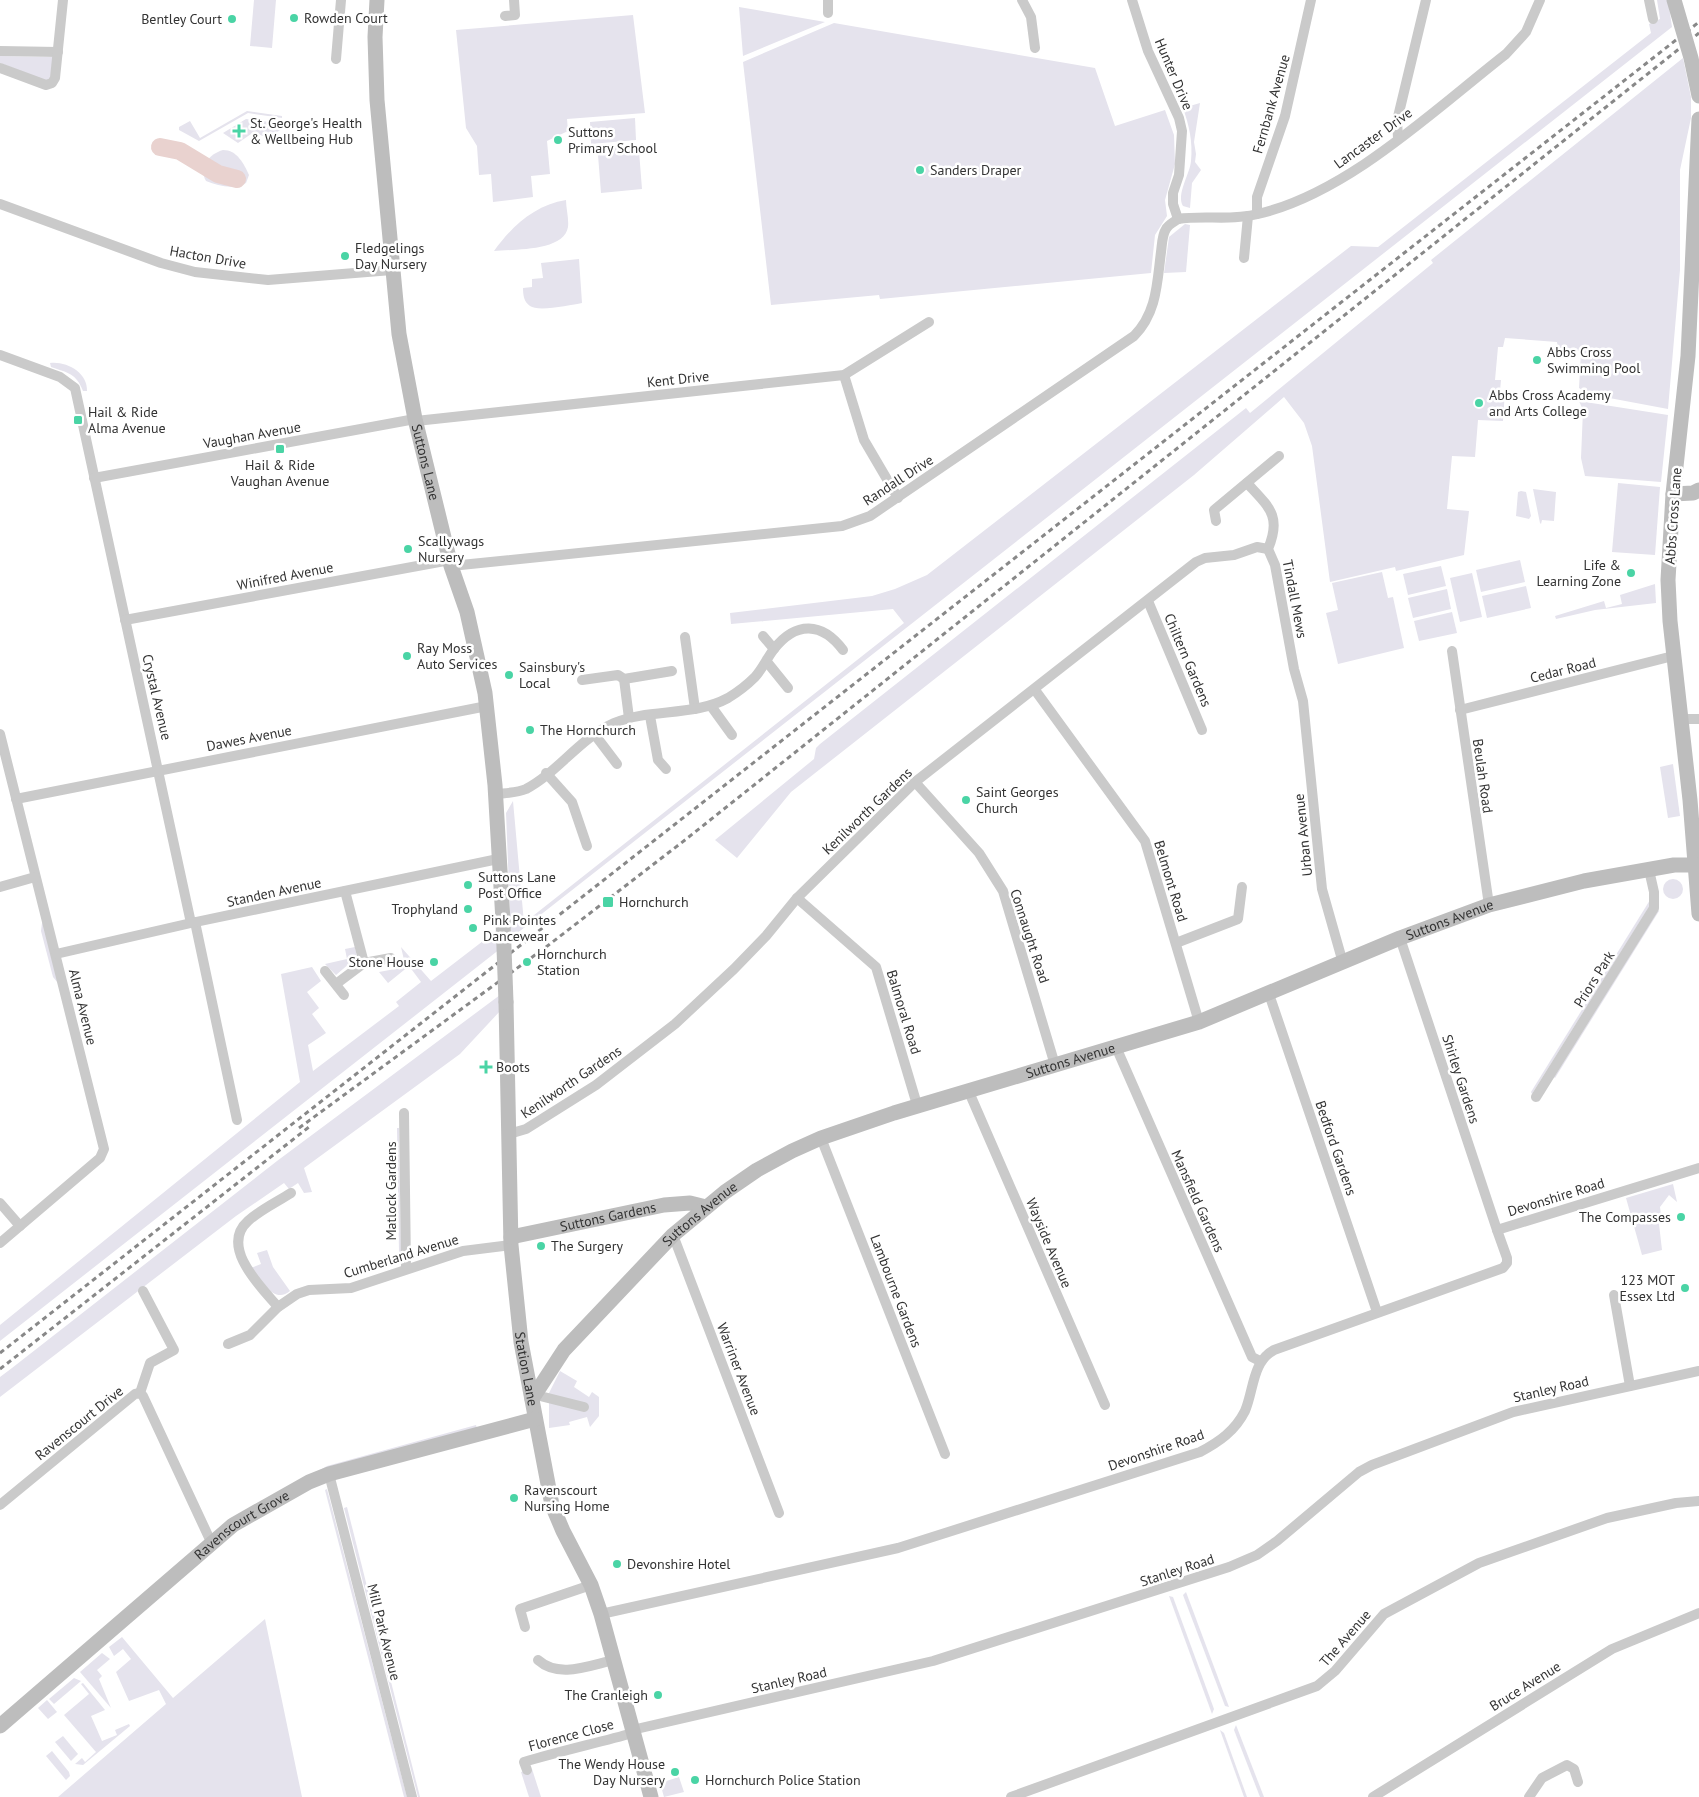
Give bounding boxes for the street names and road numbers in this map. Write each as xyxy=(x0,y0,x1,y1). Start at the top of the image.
street label: Hunter Drive xyxy=(1151,35,1197,113)
street label: Fernbank Avenue xyxy=(1248,52,1294,156)
street label: Lancaster Drive xyxy=(1330,104,1416,172)
street label: Hacton Drive xyxy=(168,241,248,273)
street label: Kent Drive xyxy=(646,367,710,391)
street label: Vaughan Avenue xyxy=(201,418,302,453)
street label: Suttons Lane xyxy=(408,422,444,502)
street label: Randall Drive xyxy=(859,451,937,509)
street label: Abbs Cross Lane xyxy=(1661,467,1685,565)
street label: Winifred Avenue xyxy=(235,558,335,594)
street label: Tindall Mews xyxy=(1279,558,1311,640)
street label: Chiltern Gardens xyxy=(1160,611,1216,710)
street label: Crystal Avenue xyxy=(138,652,176,742)
street label: Cedar Road xyxy=(1528,653,1598,687)
street label: Dawes Avenue xyxy=(205,721,293,755)
street label: Beulah Road xyxy=(1469,738,1497,814)
street label: Kenilworth Gardens xyxy=(818,764,916,858)
street label: Urban Avenue xyxy=(1290,793,1316,877)
street label: Belmont Road xyxy=(1150,838,1192,924)
street label: Standen Avenue xyxy=(225,873,323,911)
street label: Connaught Road xyxy=(1006,887,1054,985)
street label: Suttons Avenue xyxy=(1403,895,1495,944)
street label: Priors Park xyxy=(1570,947,1619,1011)
street label: Alma Avenue xyxy=(65,967,101,1047)
street label: Balmoral Road xyxy=(883,968,925,1056)
street label: Shirley Gardens xyxy=(1438,1032,1484,1126)
street label: Suttons Avenue xyxy=(1023,1039,1117,1082)
street label: Kenilworth Gardens xyxy=(517,1042,625,1122)
street label: Bedford Gardens xyxy=(1311,1098,1361,1198)
street label: Matlock Gardens xyxy=(382,1141,400,1241)
street label: Mansfield Gardens xyxy=(1167,1147,1229,1255)
street label: Devonshire Road xyxy=(1505,1174,1607,1220)
street label: Suttons Avenue xyxy=(658,1177,741,1250)
street label: Wayside Avenue xyxy=(1022,1195,1076,1291)
street label: Suttons Gardens xyxy=(558,1198,658,1236)
street label: Cumberland Avenue xyxy=(341,1230,461,1282)
street label: Lambourne Gardens xyxy=(866,1232,926,1350)
street label: Warriner Avenue xyxy=(713,1320,765,1418)
street label: Station Lane xyxy=(511,1331,542,1408)
street label: Stanley Road xyxy=(1511,1372,1591,1406)
street label: Ravenscourt Drive xyxy=(31,1382,127,1464)
street label: Devonshire Road xyxy=(1106,1425,1206,1475)
street label: Ravenscourt Grove xyxy=(190,1486,292,1564)
street label: Stanley Road xyxy=(1138,1550,1216,1590)
street label: Mill Park Avenue xyxy=(363,1582,405,1682)
street label: The Avenue xyxy=(1315,1606,1375,1670)
street label: Bruce Avenue xyxy=(1486,1657,1564,1715)
street label: Stanley Road xyxy=(749,1663,829,1697)
street label: Florence Close xyxy=(526,1715,616,1755)

